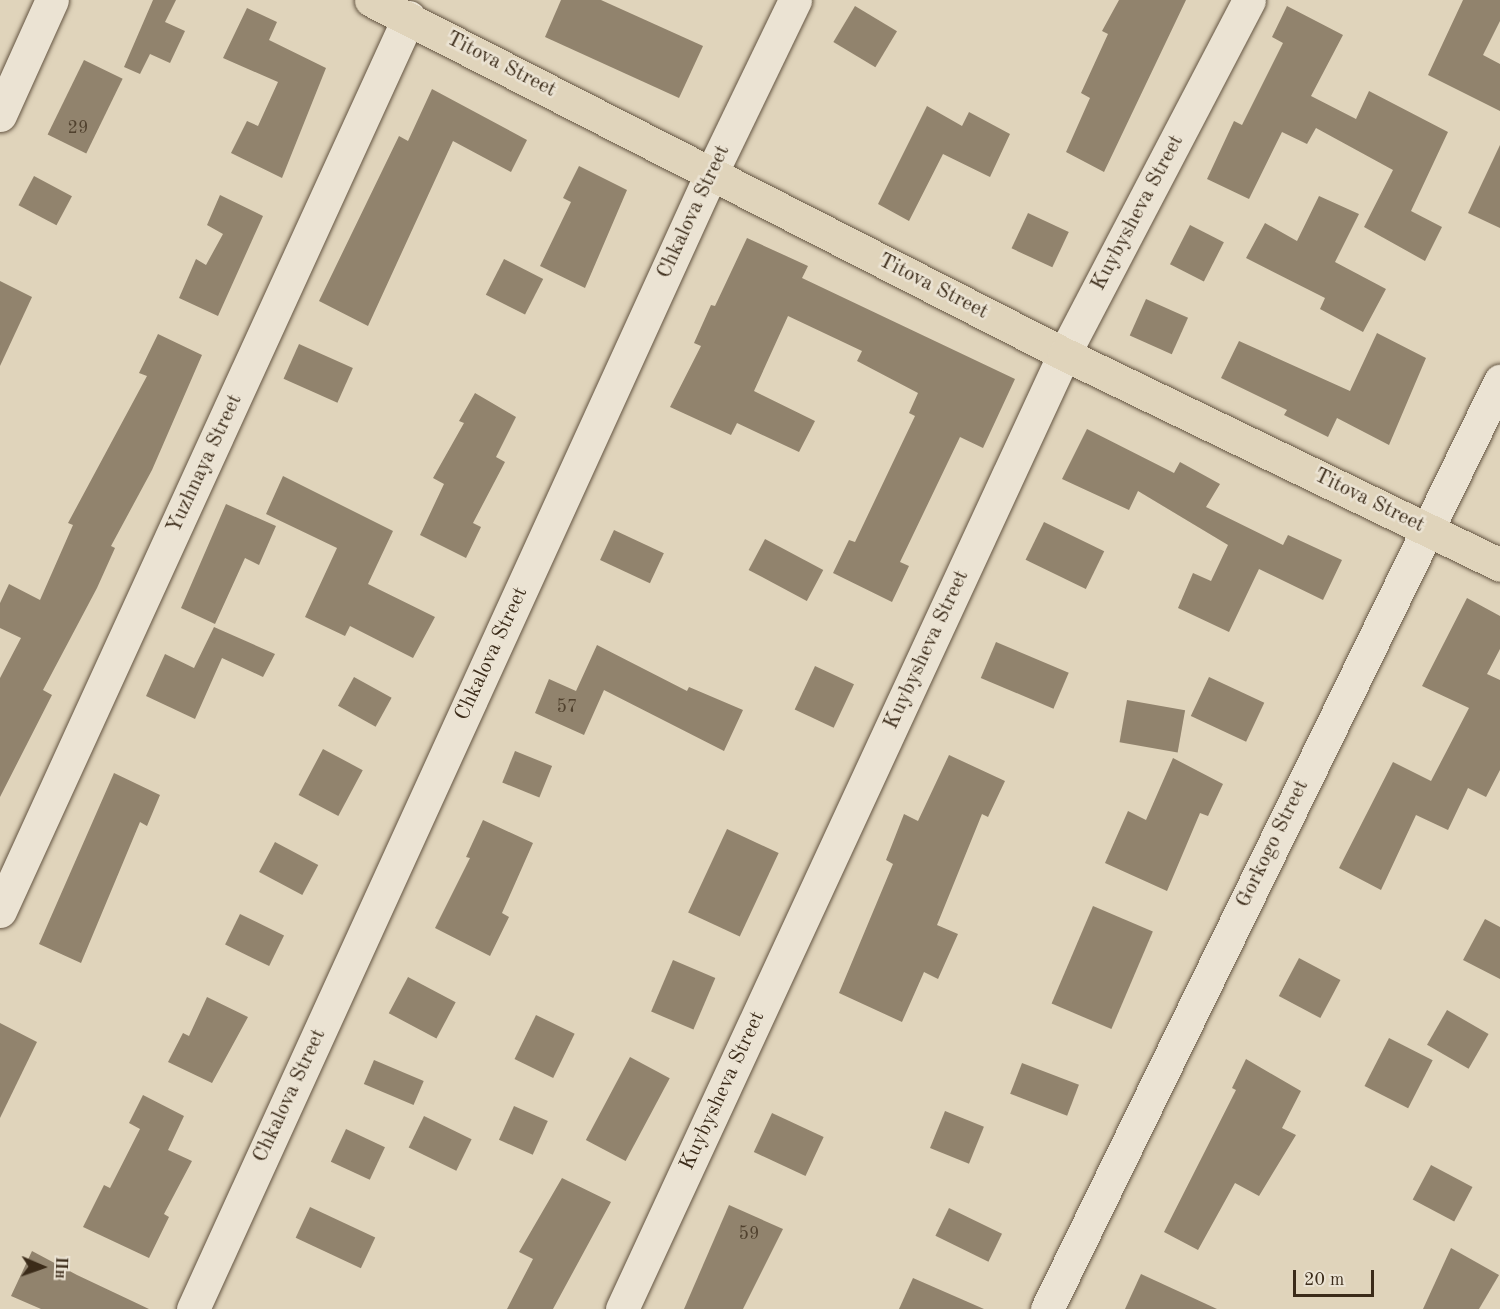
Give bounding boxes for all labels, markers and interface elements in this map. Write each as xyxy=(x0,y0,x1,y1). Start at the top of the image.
street label: Titova Street xyxy=(442,27,560,103)
house number: 29 xyxy=(68,117,88,139)
street label: Kuybysheva Street xyxy=(1086,131,1190,295)
street label: Chkalova Street xyxy=(652,141,736,283)
street label: Titova Street xyxy=(874,249,992,325)
street label: Yuzhnaya Street xyxy=(162,391,248,537)
street label: Titova Street xyxy=(1310,463,1428,539)
street label: Kuybysheva Street xyxy=(879,566,975,734)
street label: Chkalova Street xyxy=(450,583,534,725)
house number: 57 xyxy=(557,696,577,718)
street label: Gorkogo Street xyxy=(1231,776,1315,912)
street label: Kuybysheva Street xyxy=(675,1007,771,1175)
street label: Chkalova Street xyxy=(248,1025,332,1167)
house number: 59 xyxy=(739,1223,759,1245)
north arrow xyxy=(12,1237,72,1297)
text: Пн xyxy=(52,1256,68,1279)
scale bar xyxy=(1296,1258,1377,1296)
text: 20 m xyxy=(1304,1271,1344,1289)

